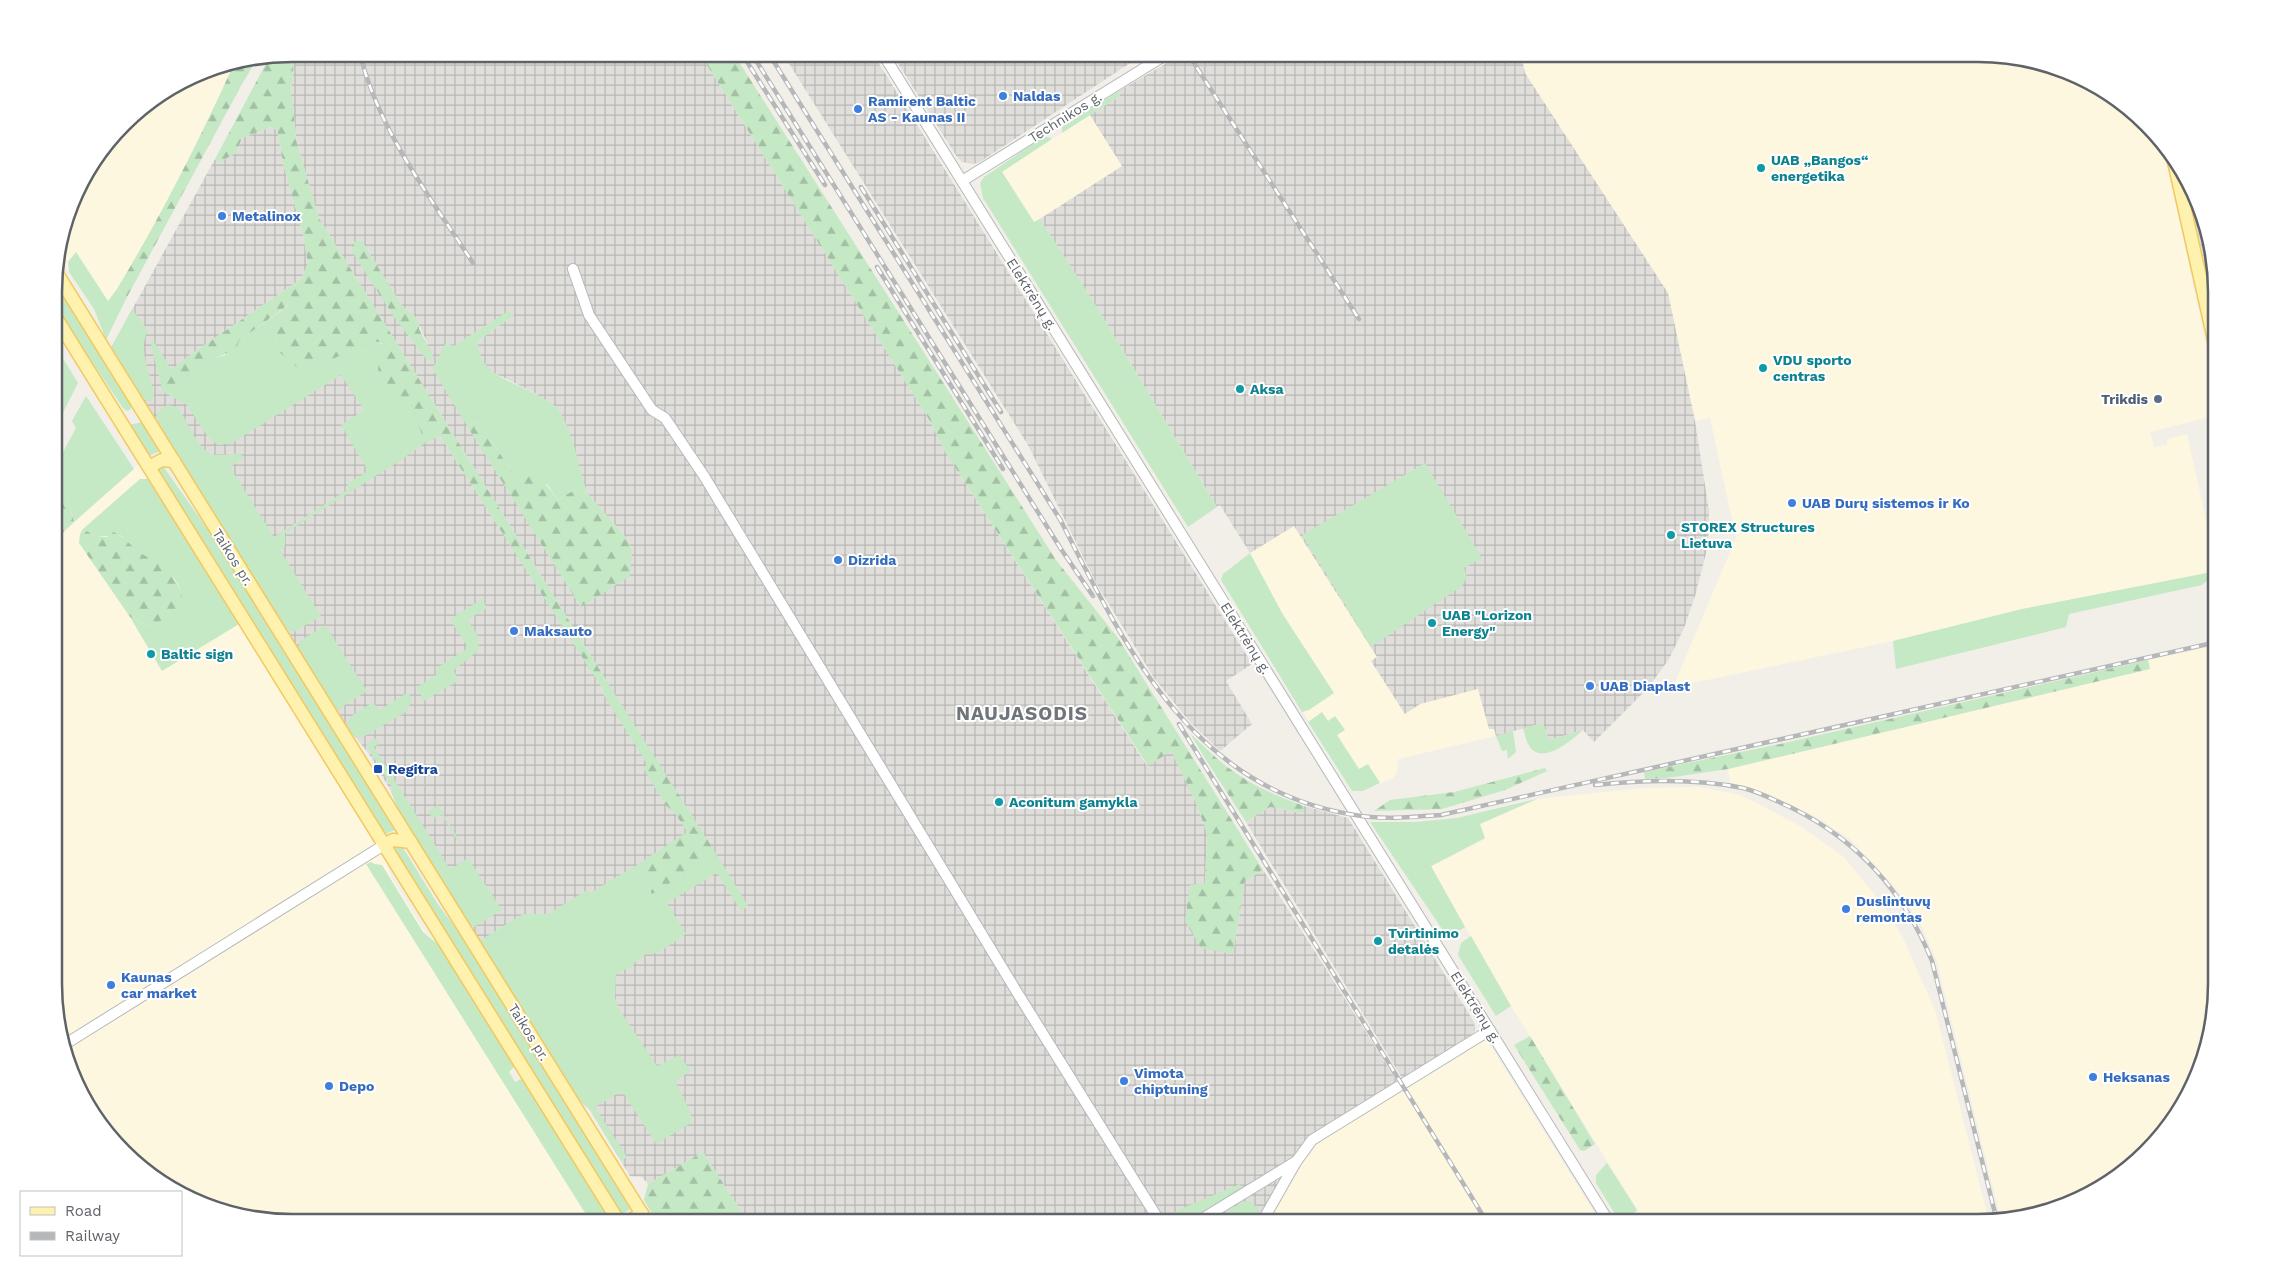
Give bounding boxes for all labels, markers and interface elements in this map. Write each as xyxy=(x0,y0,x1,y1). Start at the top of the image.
place label: Naldas xyxy=(1013,88,1061,104)
street label: Technikos g. xyxy=(1025,88,1105,146)
marker: Naldas xyxy=(997,90,1009,102)
place label: Ramirent Baltic AS - Kaunas II xyxy=(868,93,976,125)
marker: Ramirent Baltic AS - Kaunas II xyxy=(852,103,864,115)
place label: UAB „Bangos“ energetika xyxy=(1771,152,1869,184)
marker: UAB „Bangos“ energetika xyxy=(1755,162,1767,174)
place label: Metalinox xyxy=(232,208,301,224)
marker: Metalinox xyxy=(216,210,228,222)
street label: Elektrėnų g. xyxy=(1004,255,1060,333)
place label: VDU sporto centras xyxy=(1773,352,1852,384)
marker: VDU sporto centras xyxy=(1757,362,1769,374)
place label: Aksa xyxy=(1250,381,1285,397)
marker: Aksa xyxy=(1234,383,1246,395)
place label: Trikdis xyxy=(2101,391,2149,407)
marker: Trikdis xyxy=(2152,393,2164,405)
place label: UAB Durų sistemos ir Ko xyxy=(1802,495,1970,511)
marker: UAB Durų sistemos ir Ko xyxy=(1786,497,1798,509)
place label: STOREX Structures Lietuva xyxy=(1681,519,1815,551)
street label: Taikos pr. xyxy=(209,526,257,588)
marker: STOREX Structures Lietuva xyxy=(1665,529,1677,541)
place label: Dizrida xyxy=(848,552,897,568)
marker: Dizrida xyxy=(832,554,844,566)
street label: Elektrėnų g. xyxy=(1218,599,1274,677)
place label: UAB "Lorizon Energy" xyxy=(1442,607,1532,639)
marker: UAB "Lorizon Energy" xyxy=(1426,617,1438,629)
place label: Maksauto xyxy=(524,623,592,639)
marker: Maksauto xyxy=(508,625,520,637)
place label: Baltic sign xyxy=(161,646,233,662)
marker: Baltic sign xyxy=(145,648,157,660)
place label: UAB Diaplast xyxy=(1600,678,1690,694)
marker: UAB Diaplast xyxy=(1584,680,1596,692)
district label: NAUJASODIS xyxy=(956,702,1088,725)
place label: Regitra xyxy=(388,761,439,777)
marker: Regitra xyxy=(372,763,384,775)
place label: Aconitum gamykla xyxy=(1009,794,1138,810)
marker: Aconitum gamykla xyxy=(993,796,1005,808)
place label: Duslintuvų remontas xyxy=(1856,893,1931,925)
marker: Duslintuvų remontas xyxy=(1840,903,1852,915)
place label: Tvirtinimo detalės xyxy=(1388,925,1459,957)
marker: Tvirtinimo detalės xyxy=(1372,935,1384,947)
street label: Elektrėnų g. xyxy=(1448,968,1504,1046)
place label: Kaunas car market xyxy=(121,969,197,1001)
marker: Kaunas car market xyxy=(105,979,117,991)
street label: Taikos pr. xyxy=(505,1001,553,1063)
place label: Vimota chiptuning xyxy=(1134,1065,1208,1097)
place label: Heksanas xyxy=(2103,1069,2170,1085)
marker: Heksanas xyxy=(2087,1071,2099,1083)
marker: Vimota chiptuning xyxy=(1118,1075,1130,1087)
place label: Depo xyxy=(339,1078,374,1094)
marker: Depo xyxy=(323,1080,335,1092)
legend xyxy=(20,1191,182,1256)
text: Road xyxy=(65,1202,102,1220)
text: Railway xyxy=(65,1227,120,1245)

